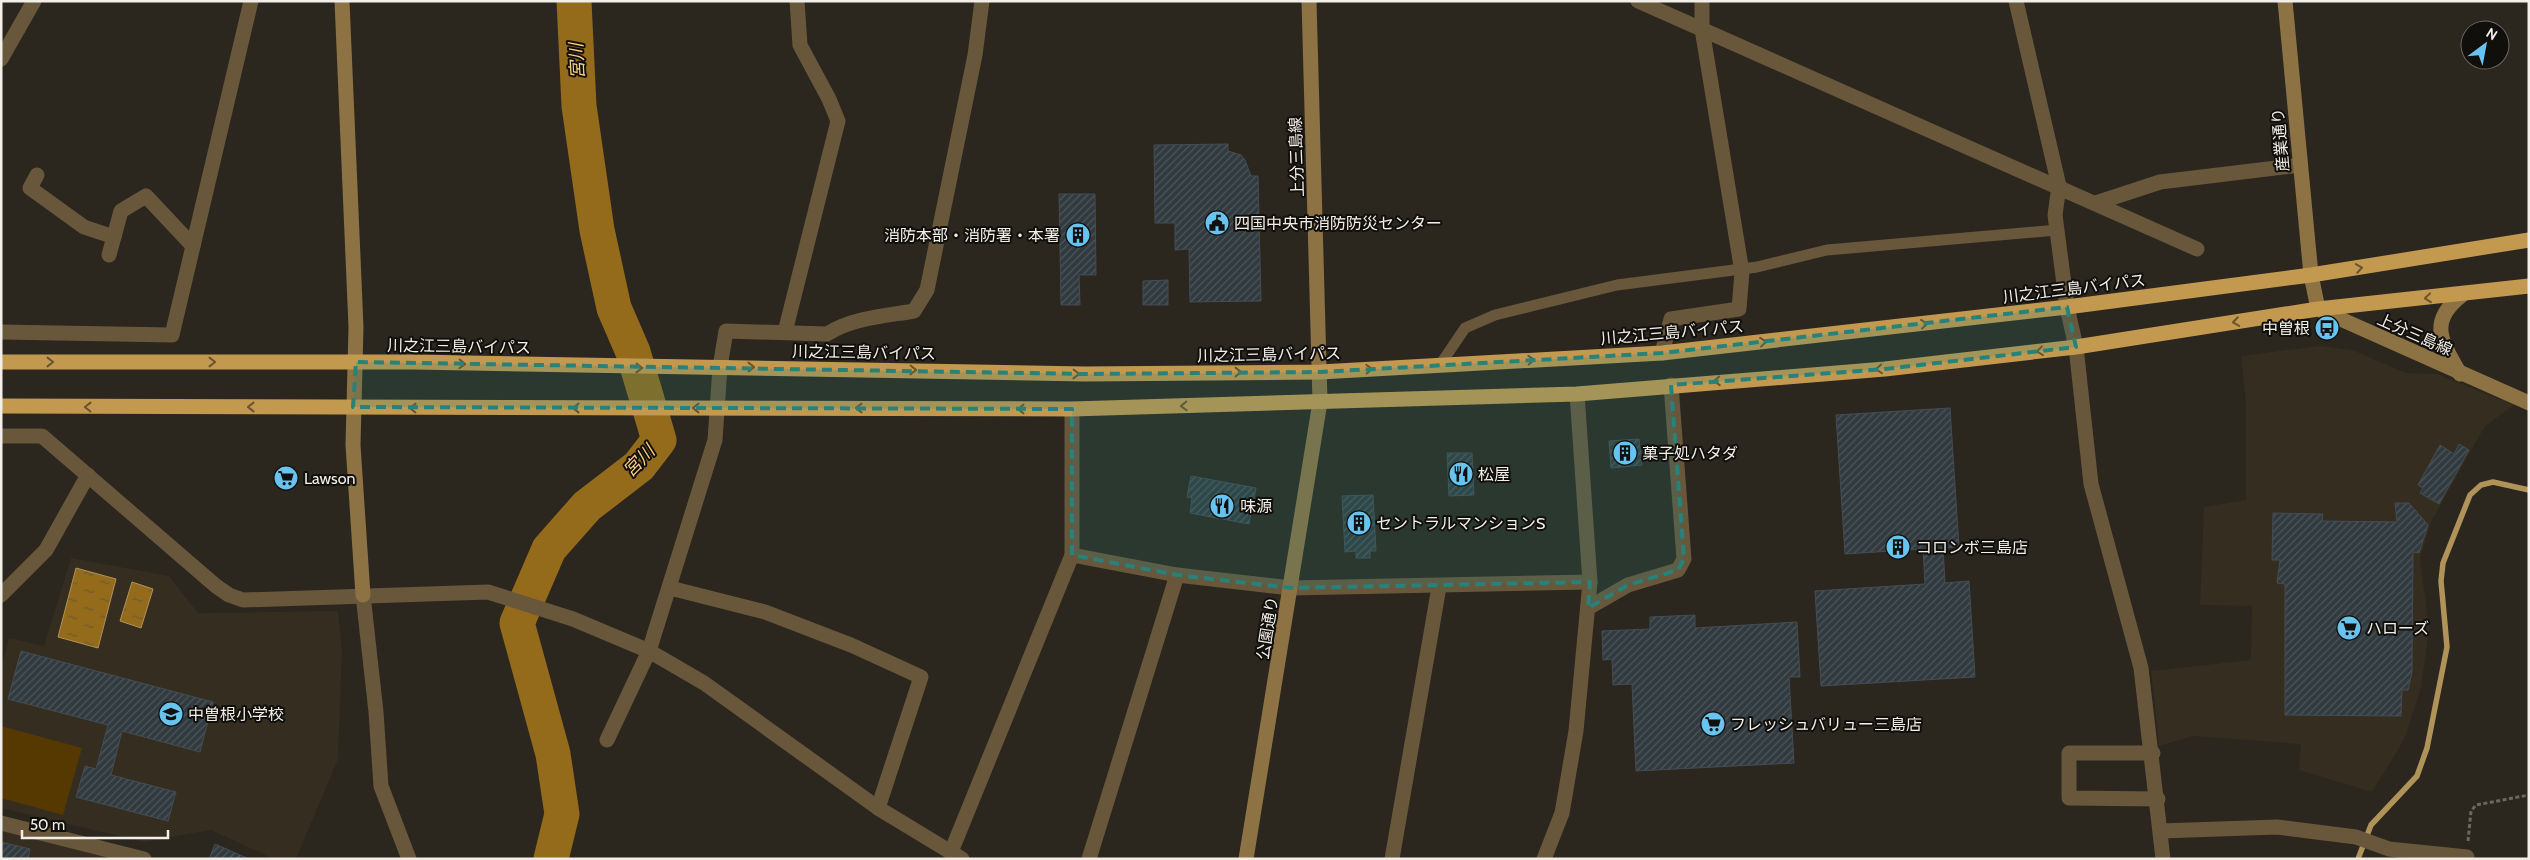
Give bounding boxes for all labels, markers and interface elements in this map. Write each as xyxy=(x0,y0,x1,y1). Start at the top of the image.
north arrow xyxy=(2460,20,2510,70)
text: N xyxy=(2483,24,2501,44)
water label: 宮川 xyxy=(565,40,589,80)
street label: 産業通り xyxy=(2268,107,2293,173)
street label: 上分三島線 xyxy=(1286,117,1307,197)
public building icon: 四国中央市消防防災センター xyxy=(1204,210,1230,236)
place label: 四国中央市消防防災センター xyxy=(1234,214,1442,233)
building icon: 消防本部・消防署・本署 xyxy=(1065,222,1091,248)
place label: 消防本部・消防署・本署 xyxy=(884,226,1060,245)
one-way arrow xyxy=(2354,263,2363,273)
street label: 川之江三島バイパス xyxy=(2002,270,2147,307)
one-way arrow xyxy=(2424,292,2432,303)
street label: 上分三島線 xyxy=(2374,310,2455,359)
bus stop icon: 中曽根 xyxy=(2314,315,2340,341)
street label: 川之江三島バイパス xyxy=(1600,317,1744,348)
one-way arrow xyxy=(2231,317,2240,327)
one-way arrow xyxy=(1920,319,1928,330)
place label: 中曽根 xyxy=(2262,319,2310,338)
street label: 川之江三島バイパス xyxy=(387,336,531,357)
one-way arrow xyxy=(1759,337,1767,348)
street label: 川之江三島バイパス xyxy=(792,342,936,363)
street label: 川之江三島バイパス xyxy=(1197,344,1341,365)
one-way arrow xyxy=(2036,345,2044,356)
one-way arrow xyxy=(1527,355,1535,366)
one-way arrow xyxy=(46,357,54,367)
one-way arrow xyxy=(209,357,217,367)
one-way arrow xyxy=(459,358,467,369)
one-way arrow xyxy=(748,362,755,372)
one-way arrow xyxy=(635,363,643,373)
one-way arrow xyxy=(1365,363,1373,374)
one-way arrow xyxy=(1875,363,1883,374)
one-way arrow xyxy=(910,365,918,375)
one-way arrow xyxy=(1235,367,1243,378)
one-way arrow xyxy=(1072,369,1080,379)
one-way arrow xyxy=(1713,375,1721,386)
one-way arrow xyxy=(1179,400,1187,411)
one-way arrow xyxy=(84,402,92,412)
one-way arrow xyxy=(247,402,254,412)
one-way arrow xyxy=(409,403,417,413)
one-way arrow xyxy=(572,403,580,413)
one-way arrow xyxy=(692,403,700,413)
one-way arrow xyxy=(854,403,862,413)
one-way arrow xyxy=(1017,404,1024,414)
water label: 宮川 xyxy=(619,439,661,482)
building icon: 菓子処ハタダ xyxy=(1612,440,1638,466)
place label: 菓子処ハタダ xyxy=(1642,444,1738,463)
restaurant icon: 松屋 xyxy=(1448,461,1474,487)
supermarket icon: Lawson xyxy=(273,465,299,491)
place label: 松屋 xyxy=(1478,465,1510,484)
place label: Lawson xyxy=(304,469,356,488)
restaurant icon: 味源 xyxy=(1209,493,1235,519)
place label: 味源 xyxy=(1240,497,1272,516)
building icon: セントラルマンションS xyxy=(1346,510,1372,536)
place label: セントラルマンションS xyxy=(1376,514,1545,533)
building icon: コロンボ三島店 xyxy=(1885,534,1911,560)
place label: コロンボ三島店 xyxy=(1916,538,2028,557)
street label: 公園通り xyxy=(1253,595,1282,661)
supermarket icon: ハローズ xyxy=(2336,615,2362,641)
place label: ハローズ xyxy=(2366,619,2429,638)
school or university icon: 中曽根小学校 xyxy=(158,701,184,727)
place label: 中曽根小学校 xyxy=(188,705,284,724)
supermarket icon: フレッシュバリュー三島店 xyxy=(1700,711,1726,737)
place label: フレッシュバリュー三島店 xyxy=(1730,715,1922,734)
scale bar xyxy=(22,808,169,840)
text: 50 m xyxy=(30,816,65,834)

